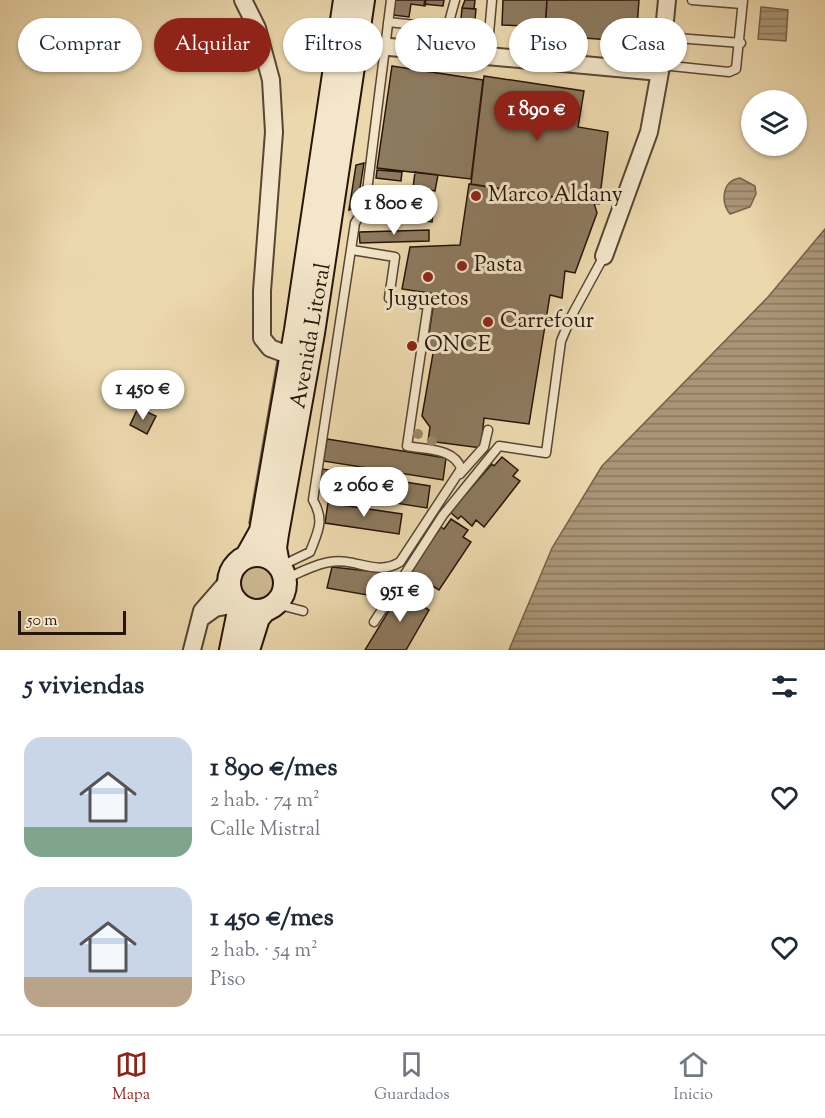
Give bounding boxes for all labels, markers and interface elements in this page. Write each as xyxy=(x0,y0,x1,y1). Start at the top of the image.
chip: Comprar xyxy=(18,18,142,72)
chip: Alquilar xyxy=(154,18,271,72)
chip: Filtros xyxy=(283,18,383,72)
chip: Nuevo xyxy=(395,18,497,72)
chip: Piso xyxy=(509,18,588,72)
chip: Casa xyxy=(600,18,687,72)
map controls xyxy=(741,90,807,156)
button: layers xyxy=(741,90,807,156)
pin: 1 890 € xyxy=(482,91,592,142)
text: 1 890 € xyxy=(508,96,566,125)
place label: Marco Aldany xyxy=(488,180,623,212)
pin: 1 800 € xyxy=(339,185,449,236)
marker: Marco Aldany xyxy=(469,189,483,203)
text: 1 800 € xyxy=(365,190,423,219)
place label: Pasta xyxy=(474,250,523,282)
marker: Pasta xyxy=(455,259,469,273)
street label: Avenida Litoral xyxy=(283,260,341,412)
marker: Juguetos xyxy=(421,270,435,284)
place label: Juguetos xyxy=(387,284,468,316)
place label: Carrefour xyxy=(500,306,594,338)
marker: Carrefour xyxy=(481,315,495,329)
place label: ONCE xyxy=(424,330,491,362)
marker: ONCE xyxy=(405,339,419,353)
pin: 1 450 € xyxy=(88,370,198,421)
text: 1 450 € xyxy=(115,375,171,404)
pin: 2 060 € xyxy=(309,467,419,518)
text: 2 060 € xyxy=(333,472,395,501)
pin: 951 € xyxy=(358,572,442,623)
text: 951 € xyxy=(380,577,420,606)
scale bar xyxy=(18,608,126,636)
text: 50 m xyxy=(27,610,58,633)
text: 5 viviendas xyxy=(24,668,144,705)
icon: filters xyxy=(768,670,801,703)
text: 1 890 €/mes xyxy=(210,750,337,787)
icon: home xyxy=(72,761,144,833)
icon: heart xyxy=(768,781,801,814)
text: 2 hab. · 74 m² xyxy=(210,787,320,816)
text: Calle Mistral xyxy=(210,816,321,845)
text: 1 450 €/mes xyxy=(210,900,334,937)
icon: home xyxy=(72,911,144,983)
icon: heart xyxy=(768,931,801,964)
text: 2 hab. · 54 m² xyxy=(210,937,318,966)
text: Piso xyxy=(210,966,245,995)
tab: Mapa xyxy=(112,1048,150,1107)
tab: Guardados xyxy=(374,1048,450,1107)
tab: Inicio xyxy=(673,1048,713,1107)

